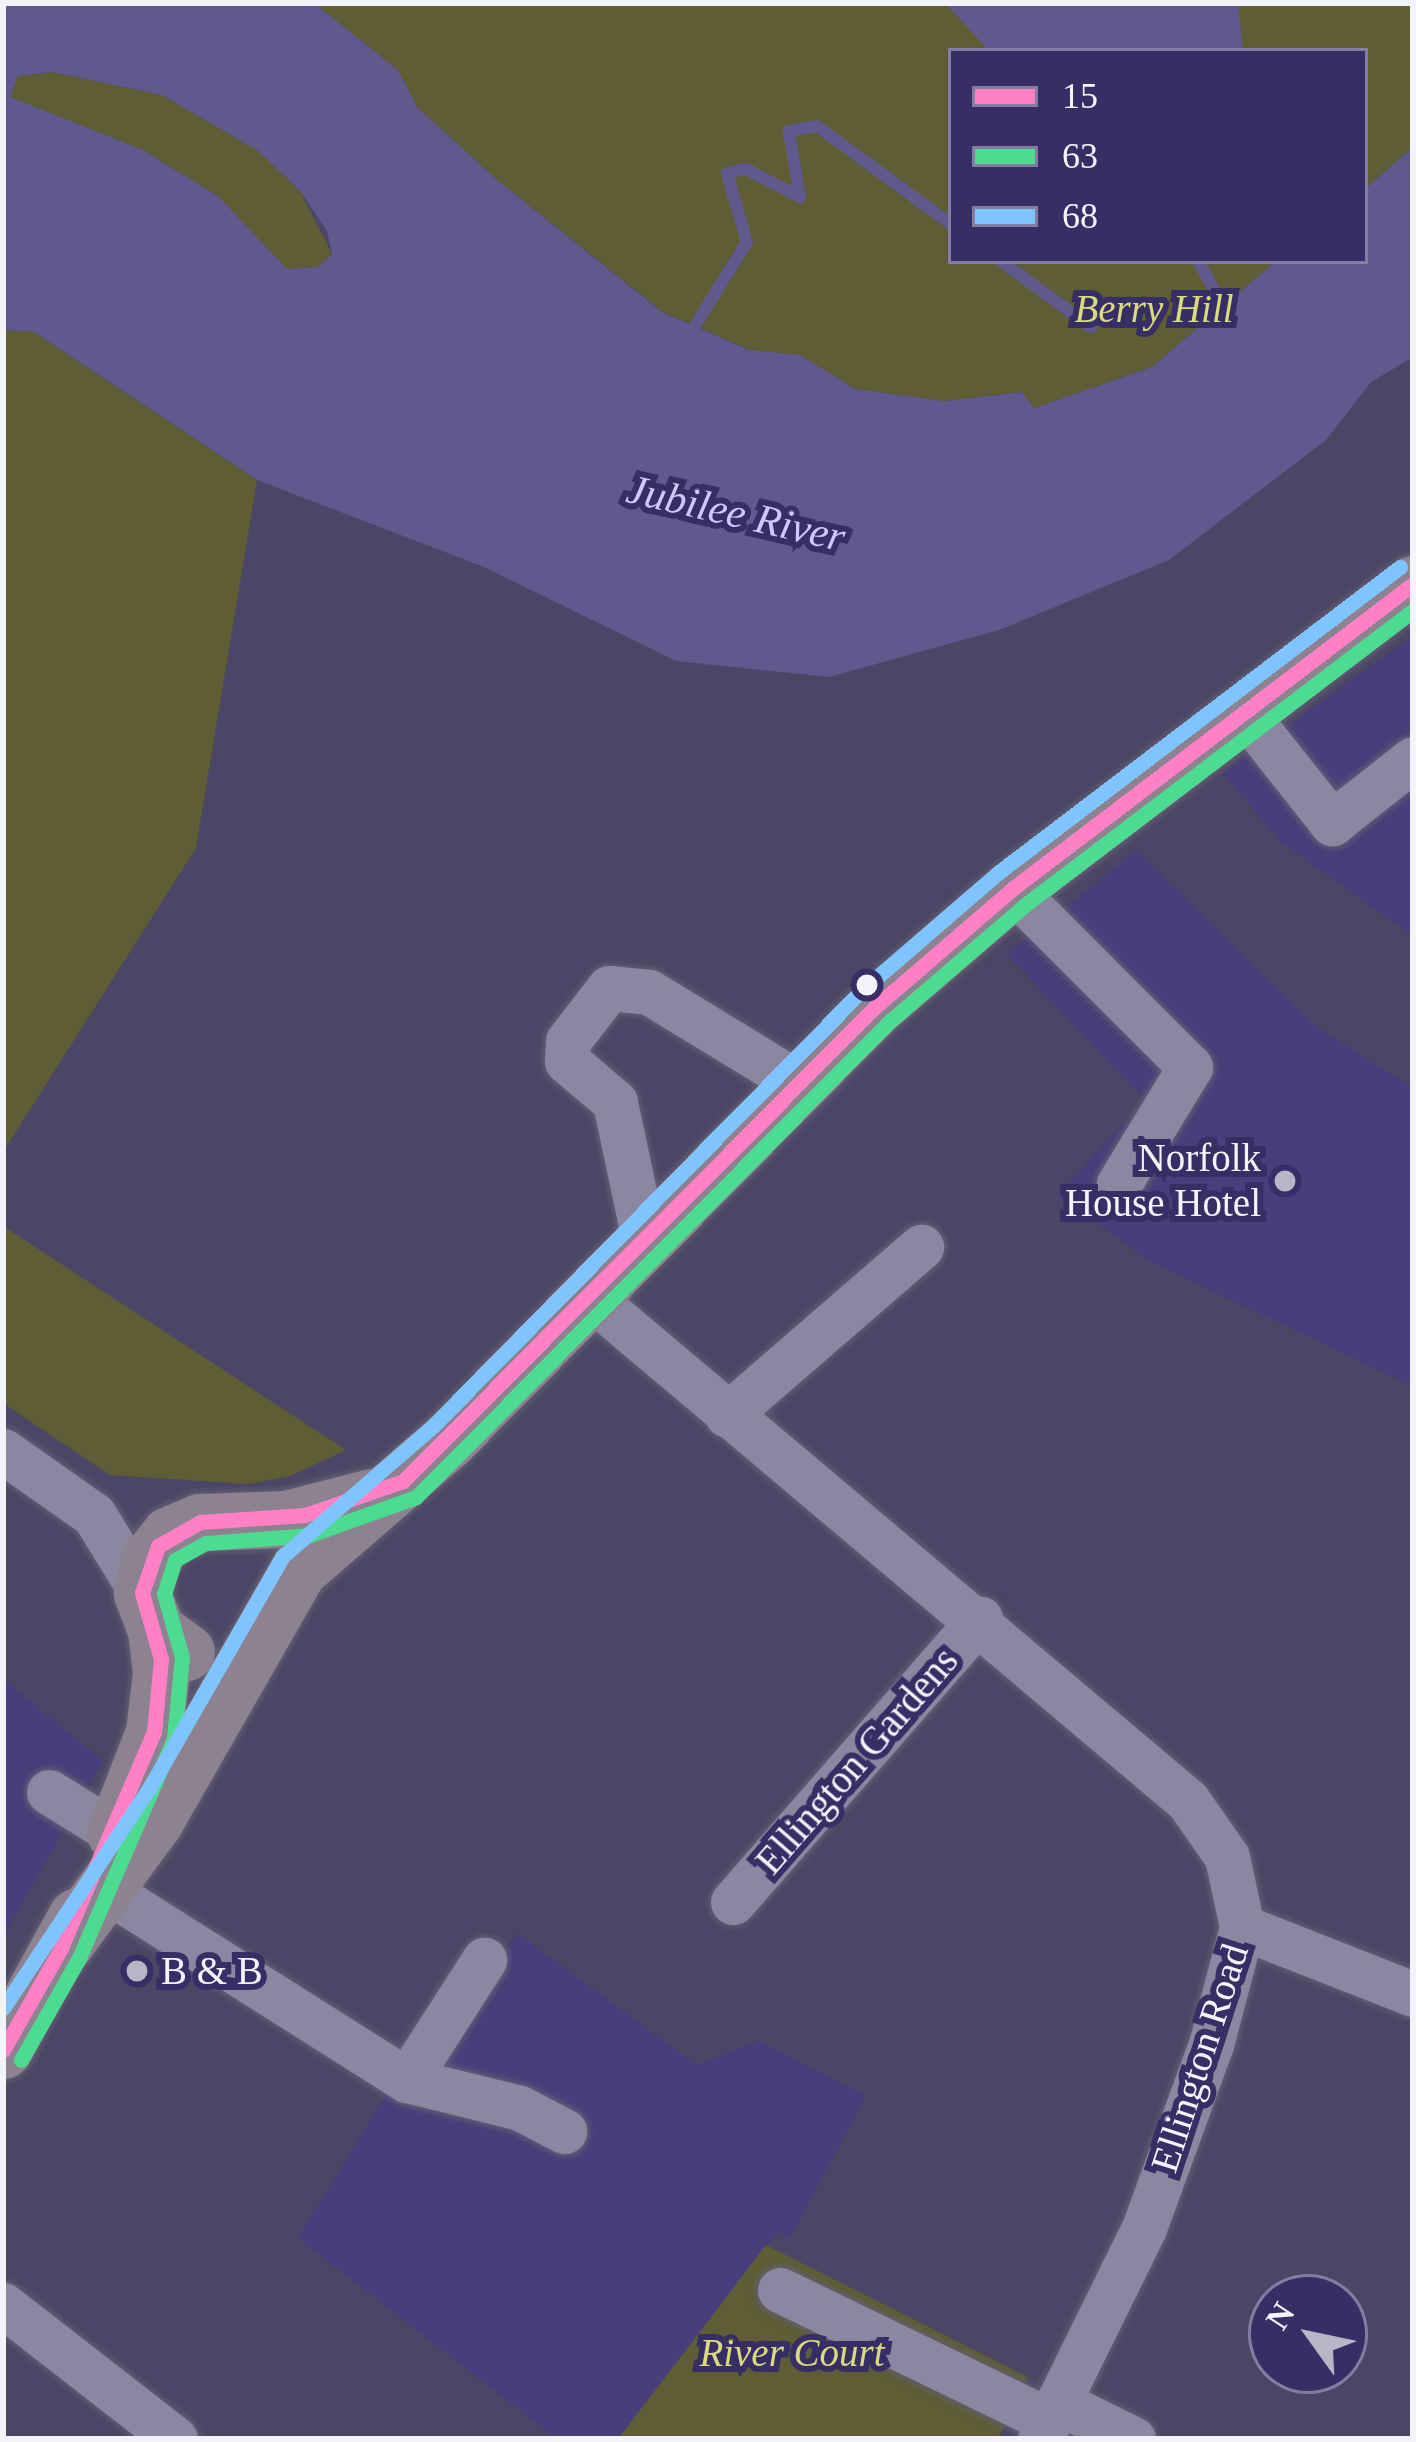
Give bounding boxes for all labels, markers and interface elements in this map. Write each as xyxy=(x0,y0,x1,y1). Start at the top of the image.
legend xyxy=(948,48,1368,264)
text: 15 xyxy=(1062,76,1098,116)
text: 63 xyxy=(1062,136,1098,176)
text: 68 xyxy=(1062,196,1098,236)
park label: Berry Hill xyxy=(1074,286,1234,332)
water label: Jubilee River xyxy=(622,463,850,563)
unlabelled marker xyxy=(856,974,878,996)
place label: Norfolk House Hotel xyxy=(1065,1136,1261,1227)
marker: Norfolk House Hotel xyxy=(1272,1168,1298,1194)
street label: Ellington Gardens xyxy=(746,1638,968,1884)
street label: Ellington Road xyxy=(1141,1938,1259,2178)
place label: B & B xyxy=(161,1948,263,1994)
marker: B & B xyxy=(124,1958,150,1984)
north arrow xyxy=(1248,2274,1368,2394)
text: N xyxy=(1259,2296,1302,2336)
park label: River Court xyxy=(699,2330,885,2376)

